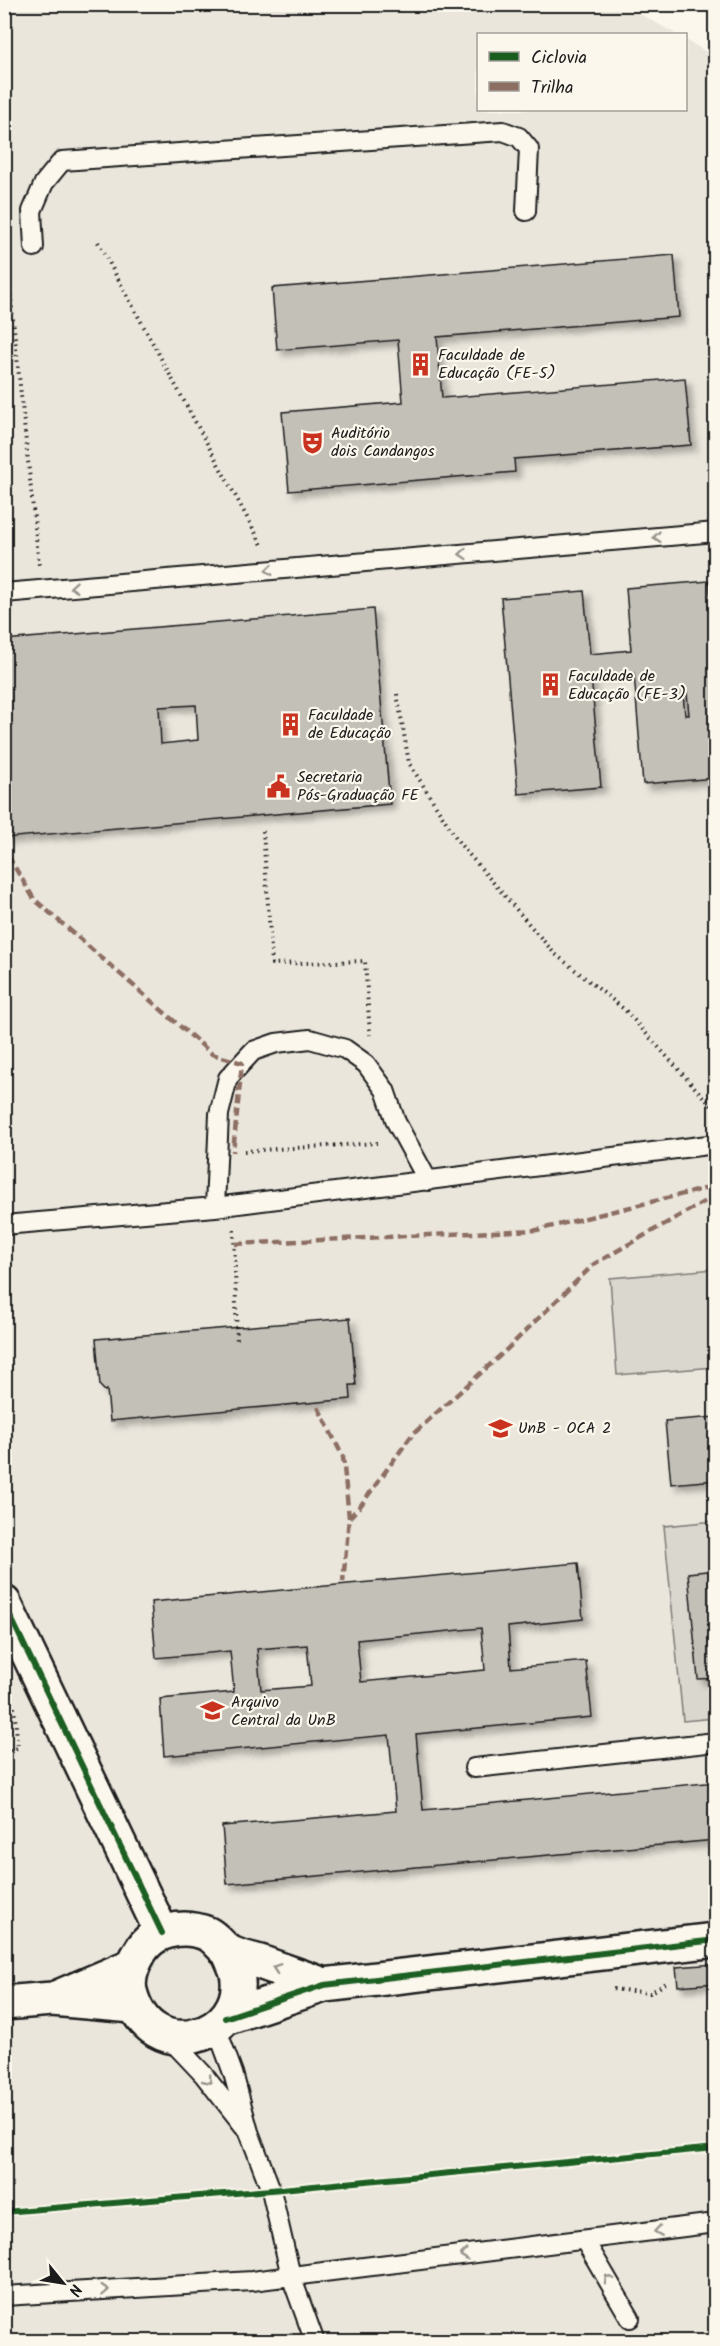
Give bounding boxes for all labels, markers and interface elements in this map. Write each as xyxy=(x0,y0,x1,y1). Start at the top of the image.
legend xyxy=(477,33,687,111)
text: Ciclovia xyxy=(531,44,587,73)
text: Trilha xyxy=(531,74,573,103)
place label: Faculdade de Educação (FE-5) xyxy=(438,343,556,386)
building icon: Faculdade de Educação (FE-5) xyxy=(407,351,433,377)
place label: Auditório dois Candangos xyxy=(331,421,435,464)
theatre icon: Auditório dois Candangos xyxy=(300,429,326,455)
one-way arrow xyxy=(653,530,662,543)
one-way arrow xyxy=(458,547,467,560)
one-way arrow xyxy=(264,563,273,576)
one-way arrow xyxy=(70,580,79,593)
place label: Faculdade de Educação (FE-3) xyxy=(568,664,686,707)
building icon: Faculdade de Educação (FE-3) xyxy=(537,672,563,698)
place label: Faculdade de Educação xyxy=(308,703,391,746)
building icon: Faculdade de Educação xyxy=(277,711,303,737)
place label: Secretaria Pós-Graduação FE xyxy=(297,765,420,808)
public building icon: Secretaria Pós-Graduação FE xyxy=(266,773,292,799)
school or university icon: UnB - OCA 2 xyxy=(487,1415,513,1441)
place label: UnB - OCA 2 xyxy=(518,1416,611,1441)
place label: Arquivo Central da UnB xyxy=(231,1690,336,1733)
school or university icon: Arquivo Central da UnB xyxy=(200,1698,226,1724)
one-way arrow xyxy=(272,1963,282,1976)
one-way arrow xyxy=(200,2074,211,2085)
one-way arrow xyxy=(653,2224,662,2236)
one-way arrow xyxy=(460,2249,469,2261)
north arrow xyxy=(33,2253,93,2313)
one-way arrow xyxy=(604,2275,615,2286)
text: N xyxy=(61,2279,88,2300)
one-way arrow xyxy=(100,2284,109,2297)

